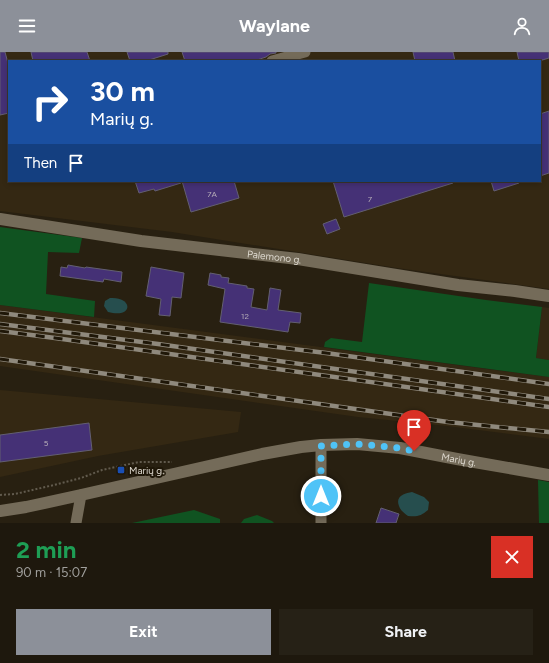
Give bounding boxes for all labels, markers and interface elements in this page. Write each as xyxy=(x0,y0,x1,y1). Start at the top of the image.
icon: menu xyxy=(16,15,38,37)
text: Waylane xyxy=(239,15,310,37)
icon: person xyxy=(511,15,533,37)
text: 30 m xyxy=(90,74,155,108)
icon: right xyxy=(24,76,76,128)
text: Marių g. xyxy=(90,108,153,130)
icon: arrive xyxy=(65,152,87,174)
text: Then xyxy=(24,154,57,172)
house number: 7A xyxy=(207,189,217,199)
house number: 7 xyxy=(368,194,373,204)
street label: Palemono g. xyxy=(247,247,303,266)
house number: 12 xyxy=(241,311,249,321)
pin xyxy=(397,410,431,451)
icon: arrive xyxy=(403,416,425,438)
house number: 5 xyxy=(44,438,49,448)
street label: Marių g. xyxy=(440,450,477,469)
place label: Marių g. xyxy=(129,464,164,477)
marker: Marių g. xyxy=(116,465,126,475)
position arrow xyxy=(300,475,342,517)
text: 2 min xyxy=(16,535,76,564)
button: close xyxy=(491,536,533,578)
text: 90 m · 15:07 xyxy=(16,565,87,580)
button: Exit xyxy=(16,609,271,655)
button: Share xyxy=(279,609,533,655)

